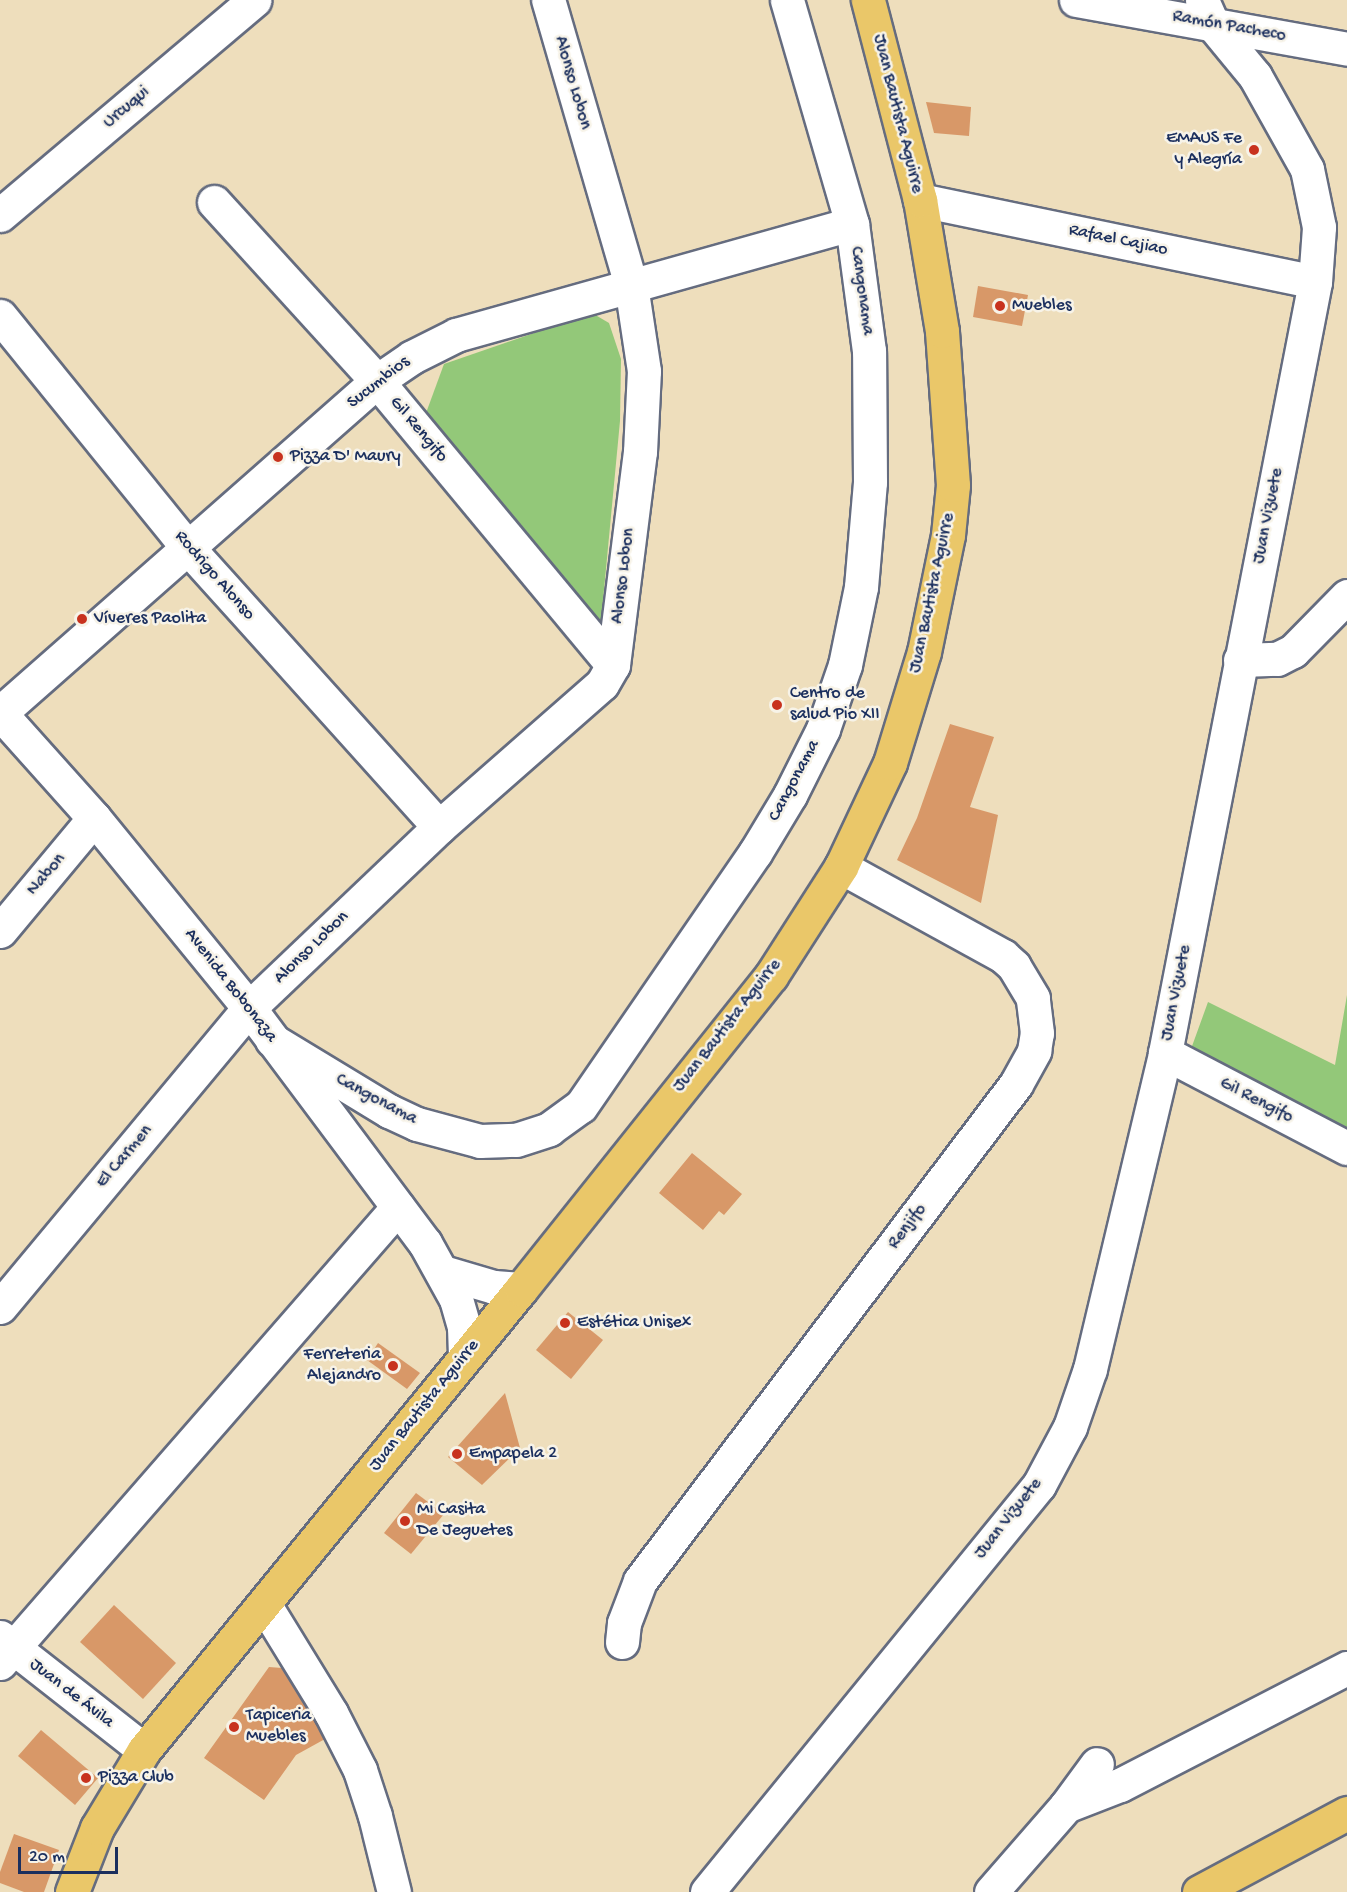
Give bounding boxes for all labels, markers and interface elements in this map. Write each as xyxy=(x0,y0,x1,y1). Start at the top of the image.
street label: Ramón Pacheco xyxy=(1171,6,1287,48)
street label: Juan Bautista Aguirre xyxy=(867,32,927,196)
street label: Alonso Lobon xyxy=(548,34,596,132)
street label: Urcuqui xyxy=(99,82,155,134)
place label: EMAUS Fe y Alegría xyxy=(1166,129,1242,172)
marker: EMAUS Fe y Alegría xyxy=(1247,143,1261,157)
street label: Rafael Cajiao xyxy=(1067,220,1169,262)
street label: Cangonama xyxy=(844,245,878,337)
place label: Muebles xyxy=(1012,295,1072,317)
marker: Muebles xyxy=(993,299,1007,313)
street label: Sucumbios xyxy=(343,352,415,414)
street label: Gil Rengifo xyxy=(384,393,452,467)
place label: Pizza D' Maury xyxy=(290,446,401,468)
marker: Pizza D' Maury xyxy=(271,450,285,464)
street label: Juan Vizuete xyxy=(1249,466,1289,566)
street label: Juan Bautista Aguirre xyxy=(905,511,961,675)
street label: Rodrigo Alonso xyxy=(169,527,259,625)
street label: Alonso Lobon xyxy=(607,527,641,625)
place label: Víveres Paolita xyxy=(94,608,206,630)
marker: Víveres Paolita xyxy=(75,612,89,626)
place label: Centro de salud Pio XII xyxy=(790,684,879,726)
marker: Centro de salud Pio XII xyxy=(768,696,786,714)
street label: Cangonama xyxy=(765,737,825,825)
street label: Nabon xyxy=(23,849,71,901)
street label: Alonso Lobon xyxy=(270,907,354,989)
street label: Avenida Bobonaza xyxy=(179,925,281,1047)
street label: Juan Vizuete xyxy=(1157,943,1197,1043)
street label: Juan Bautista Aguirre xyxy=(669,955,787,1097)
street label: Cangonama xyxy=(332,1070,420,1130)
street label: Gil Rengifo xyxy=(1216,1073,1296,1129)
street label: El Carmen xyxy=(92,1121,158,1193)
street label: Renjifo xyxy=(884,1200,932,1254)
place label: Estética Unisex xyxy=(577,1312,691,1334)
marker: Estética Unisex xyxy=(558,1316,572,1330)
street label: Juan Bautista Aguirre xyxy=(365,1336,485,1476)
place label: Ferreteria Alejandro xyxy=(304,1345,381,1388)
marker: Ferreteria Alejandro xyxy=(386,1359,400,1373)
place label: Empapela 2 xyxy=(469,1443,557,1465)
marker: Empapela 2 xyxy=(450,1447,464,1461)
street label: Juan Vizuete xyxy=(971,1474,1047,1564)
place label: Mi Casita De Jeguetes xyxy=(417,1500,512,1543)
marker: Mi Casita De Jeguetes xyxy=(398,1514,412,1528)
street label: Juan de Ávila xyxy=(24,1654,118,1734)
place label: Tapiceria Muebles xyxy=(246,1706,311,1748)
marker: Tapiceria Muebles xyxy=(227,1720,241,1734)
place label: Pizza Club xyxy=(98,1767,174,1789)
marker: Pizza Club xyxy=(79,1771,93,1785)
scale bar xyxy=(21,1835,122,1873)
text: 20 m xyxy=(29,1847,65,1868)

